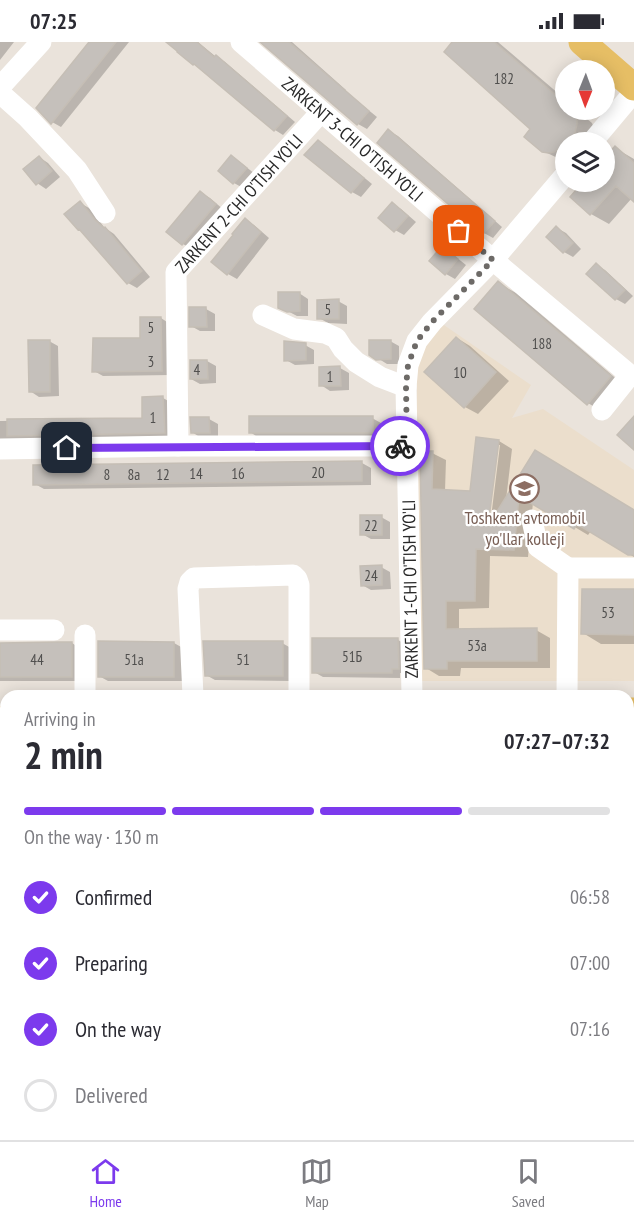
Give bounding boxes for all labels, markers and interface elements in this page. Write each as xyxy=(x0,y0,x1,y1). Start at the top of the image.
text: 07:25 xyxy=(30,7,78,35)
north arrow xyxy=(555,60,615,120)
map controls xyxy=(555,60,615,192)
house number: 182 xyxy=(494,69,514,88)
street label: ZARKENT 3-CHI O'TISH YO'LI xyxy=(278,72,428,206)
street label: ZARKENT 2-CHI O'TISH YO'LI xyxy=(170,129,307,277)
button: layers xyxy=(555,132,615,192)
pin xyxy=(433,205,484,256)
icon: bag xyxy=(442,214,475,247)
house number: 5 xyxy=(325,300,331,319)
house number: 5 xyxy=(148,318,154,337)
house number: 188 xyxy=(532,334,552,353)
house number: 3 xyxy=(148,352,154,371)
house number: 4 xyxy=(194,360,201,379)
house number: 10 xyxy=(453,363,467,382)
house number: 1 xyxy=(327,367,333,386)
house number: 1 xyxy=(150,408,156,427)
courier xyxy=(370,416,430,476)
pin xyxy=(41,422,92,473)
icon: bike xyxy=(384,430,417,463)
icon: home xyxy=(50,431,83,464)
house number: 20 xyxy=(311,463,325,482)
house number: 14 xyxy=(189,464,203,483)
house number: 16 xyxy=(231,464,245,483)
house number: 8 xyxy=(104,465,110,484)
house number: 8a xyxy=(128,465,140,484)
house number: 12 xyxy=(156,465,170,484)
school or university icon: Toshkent avtomobil yo'llar kolleji xyxy=(509,472,541,504)
street label: ZARKENT 1-CHI O'TISH YO'LI xyxy=(397,499,423,679)
place label: Toshkent avtomobil yo'llar kolleji xyxy=(464,506,586,550)
house number: 22 xyxy=(364,516,378,535)
house number: 24 xyxy=(364,566,378,585)
house number: 53 xyxy=(601,603,615,622)
house number: 53a xyxy=(467,636,487,655)
house number: 51Б xyxy=(342,647,362,666)
house number: 44 xyxy=(30,650,44,669)
house number: 51а xyxy=(124,650,144,669)
house number: 51 xyxy=(236,650,250,669)
text: Arriving in xyxy=(24,706,96,732)
text: 07:27–07:32 xyxy=(504,727,610,755)
text: 2 min xyxy=(24,729,103,780)
text: On the way · 130 m xyxy=(24,824,159,850)
icon: check xyxy=(24,881,57,914)
text: Confirmed xyxy=(75,883,152,911)
text: 06:58 xyxy=(570,884,610,910)
icon: check xyxy=(24,947,57,980)
text: Preparing xyxy=(75,949,148,977)
text: 07:00 xyxy=(570,950,610,976)
icon: check xyxy=(24,1013,57,1046)
text: On the way xyxy=(75,1015,161,1043)
text: 07:16 xyxy=(570,1016,610,1042)
text: Delivered xyxy=(75,1081,148,1109)
tab: Home xyxy=(89,1155,122,1211)
tab: Map xyxy=(300,1155,333,1211)
tab: Saved xyxy=(512,1155,545,1211)

